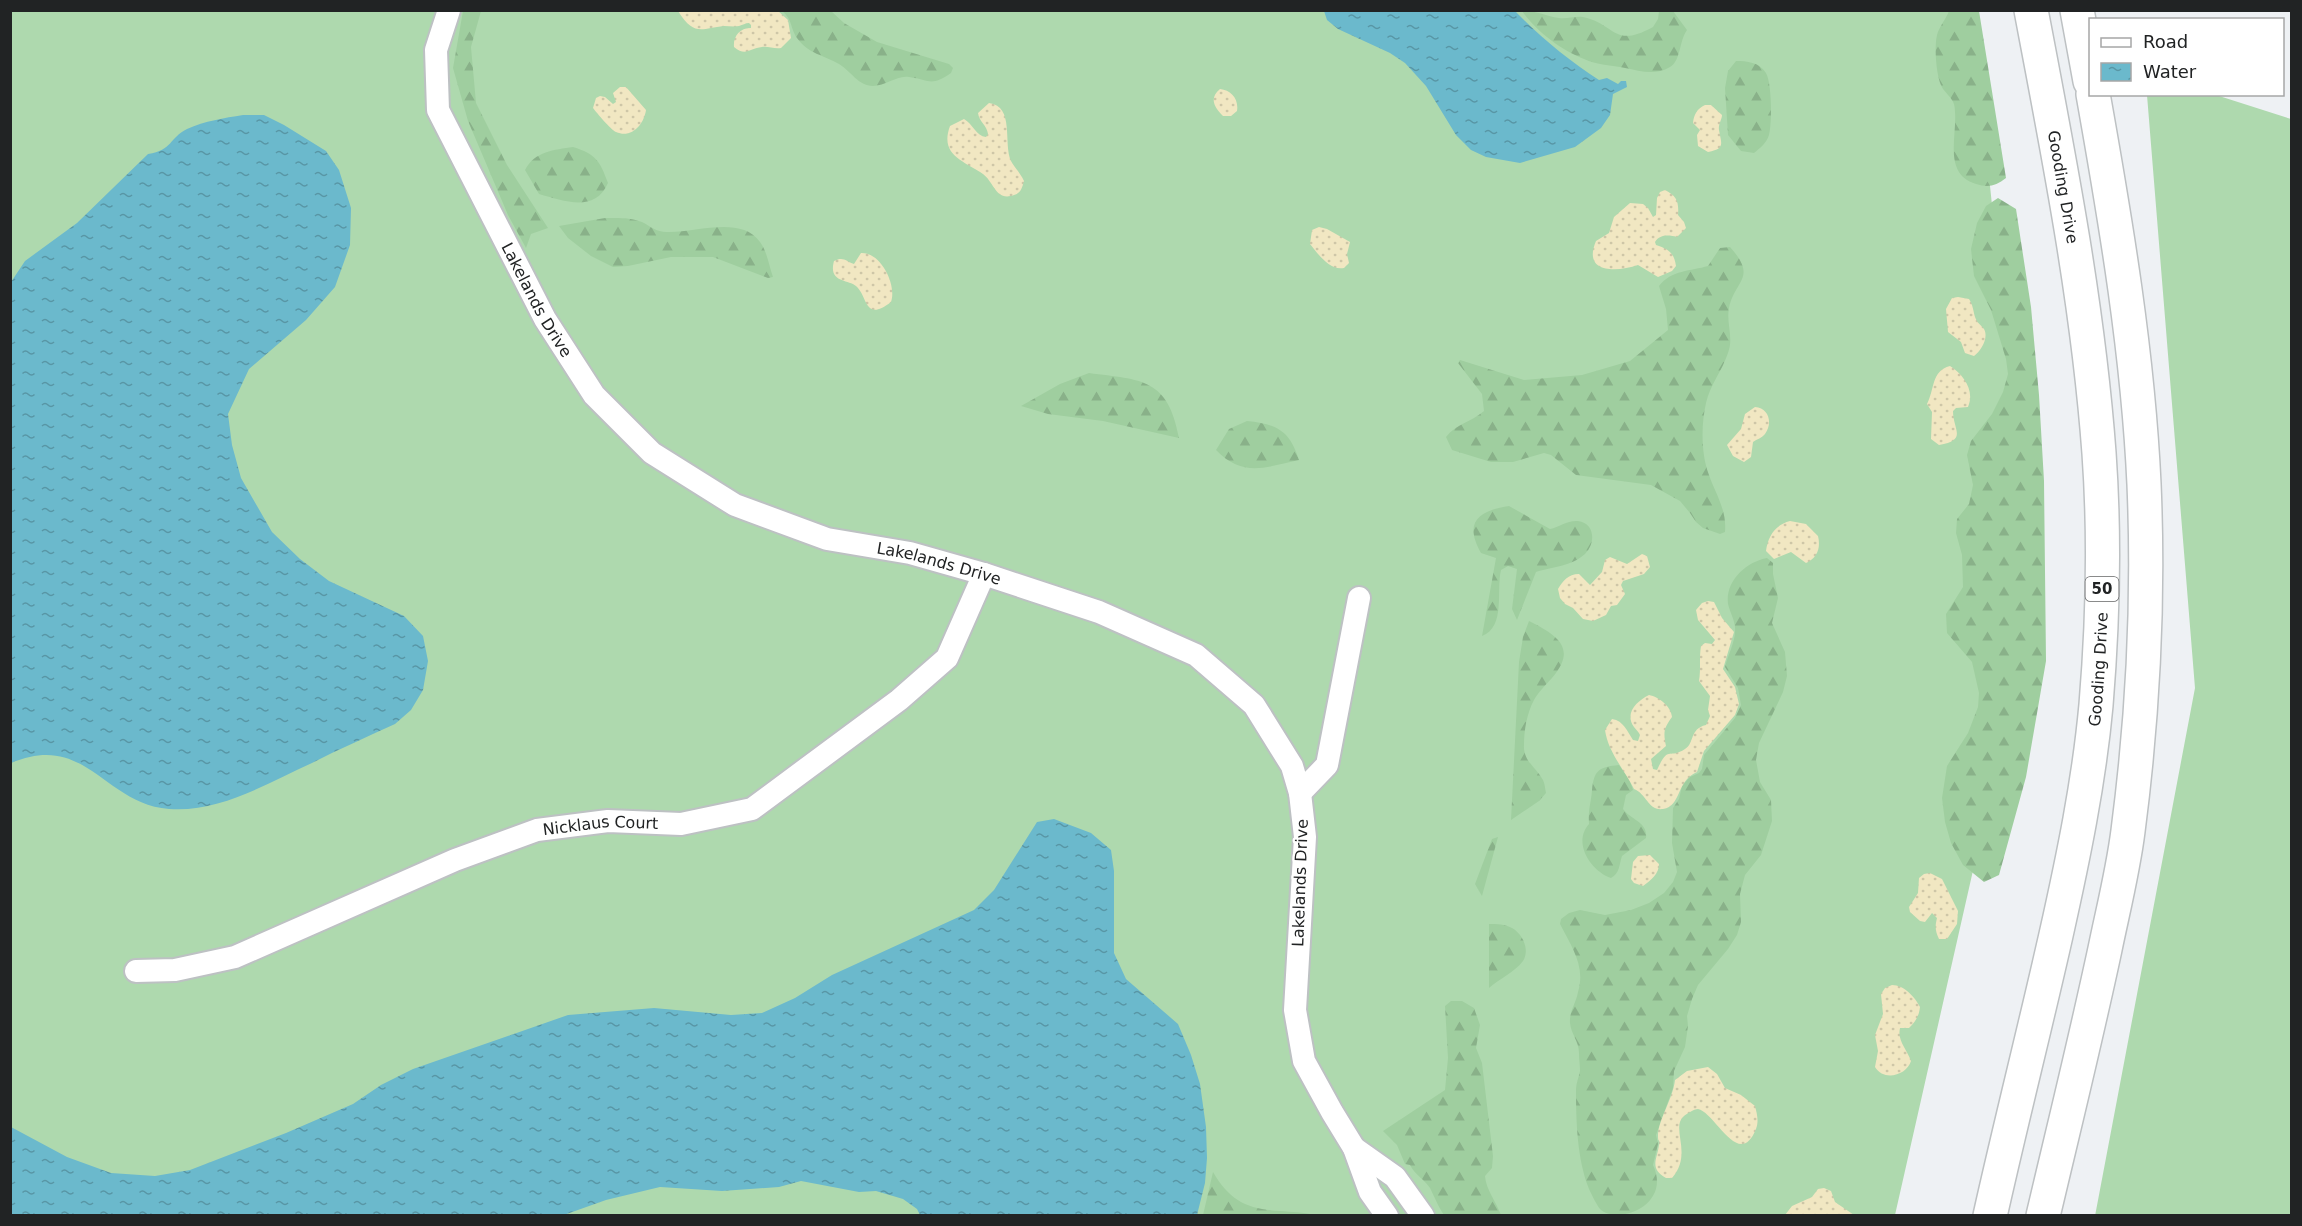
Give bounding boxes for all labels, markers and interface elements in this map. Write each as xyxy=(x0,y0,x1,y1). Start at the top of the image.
legend xyxy=(2089,18,2284,96)
text: Road xyxy=(2143,31,2188,52)
text: Water xyxy=(2143,61,2197,82)
street label: Gooding Drive xyxy=(2044,129,2082,245)
street label: Lakelands Drive xyxy=(498,239,576,360)
street label: Lakelands Drive xyxy=(875,538,1004,589)
road number: 50 xyxy=(2086,577,2118,601)
street label: Gooding Drive xyxy=(2084,612,2111,727)
street label: Nicklaus Court xyxy=(541,811,659,839)
street label: Lakelands Drive xyxy=(1288,819,1312,947)

